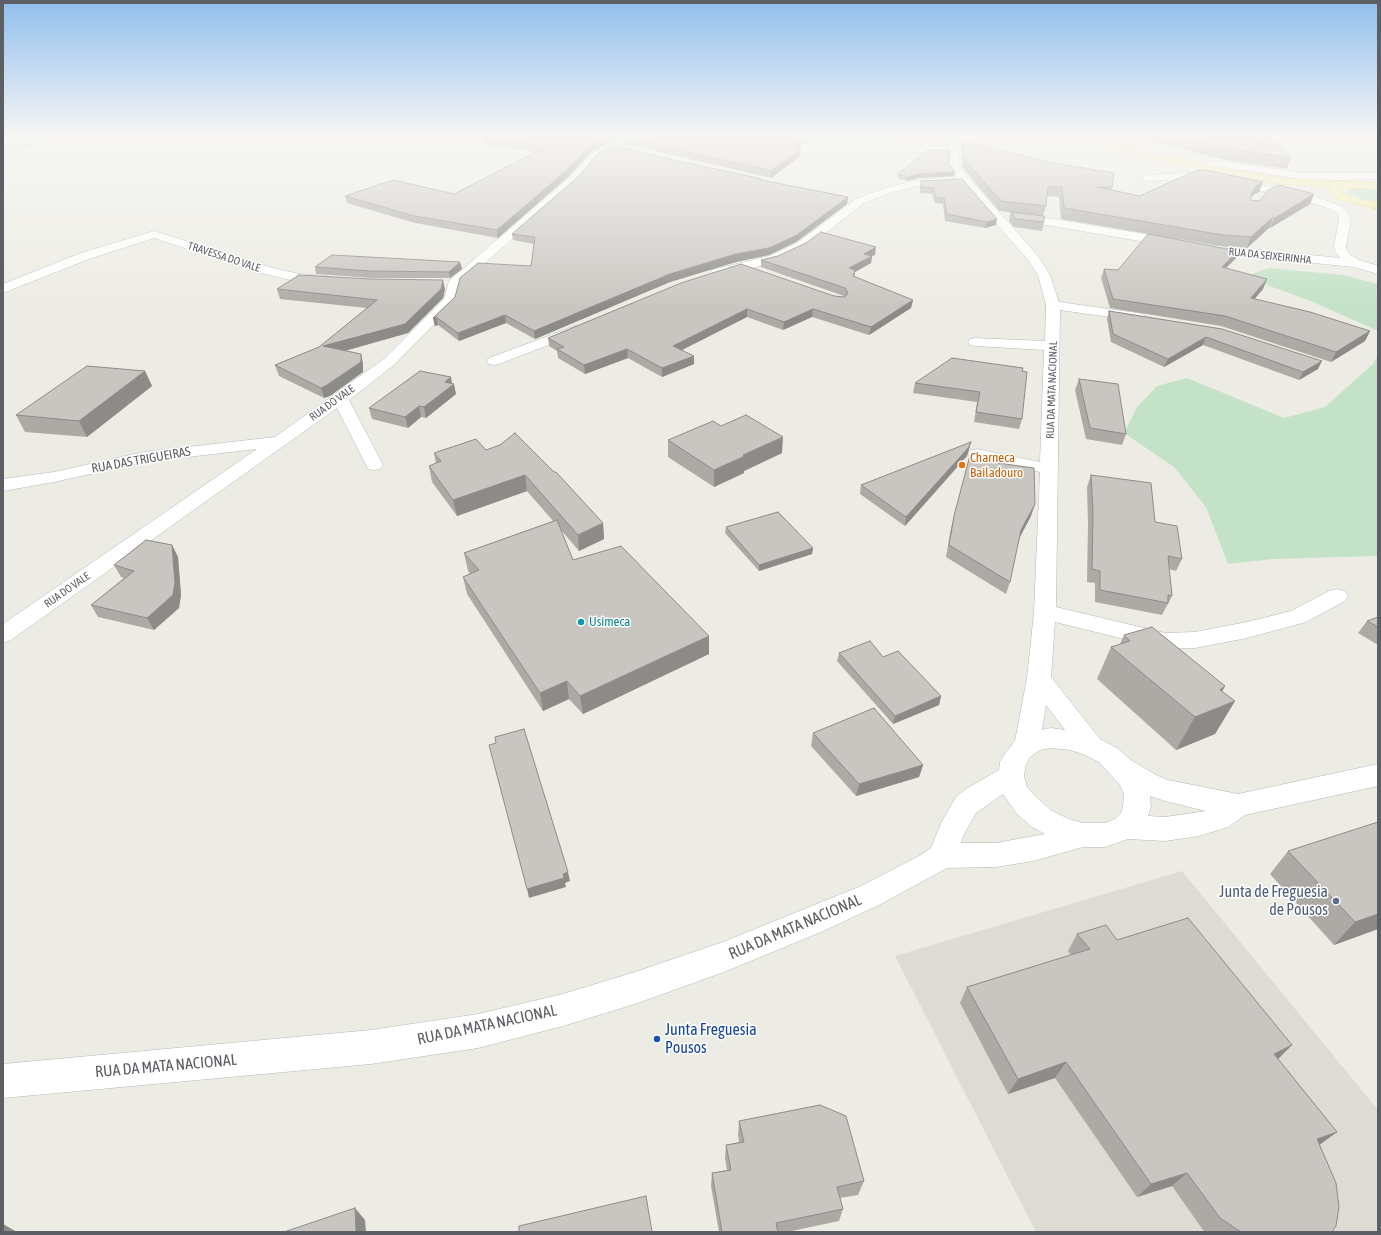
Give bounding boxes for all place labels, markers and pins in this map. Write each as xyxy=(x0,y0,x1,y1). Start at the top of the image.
place label: Charneca Bailadouro xyxy=(970,450,1023,481)
marker: Charneca Bailadouro xyxy=(957,460,967,470)
place label: Usimeca xyxy=(589,614,630,630)
marker: Usimeca xyxy=(576,617,586,627)
place label: Junta de Freguesia de Pousos xyxy=(1219,882,1328,920)
marker: Junta de Freguesia de Pousos xyxy=(1331,896,1341,906)
place label: Junta Freguesia Pousos xyxy=(665,1020,757,1058)
marker: Junta Freguesia Pousos xyxy=(652,1034,662,1044)

